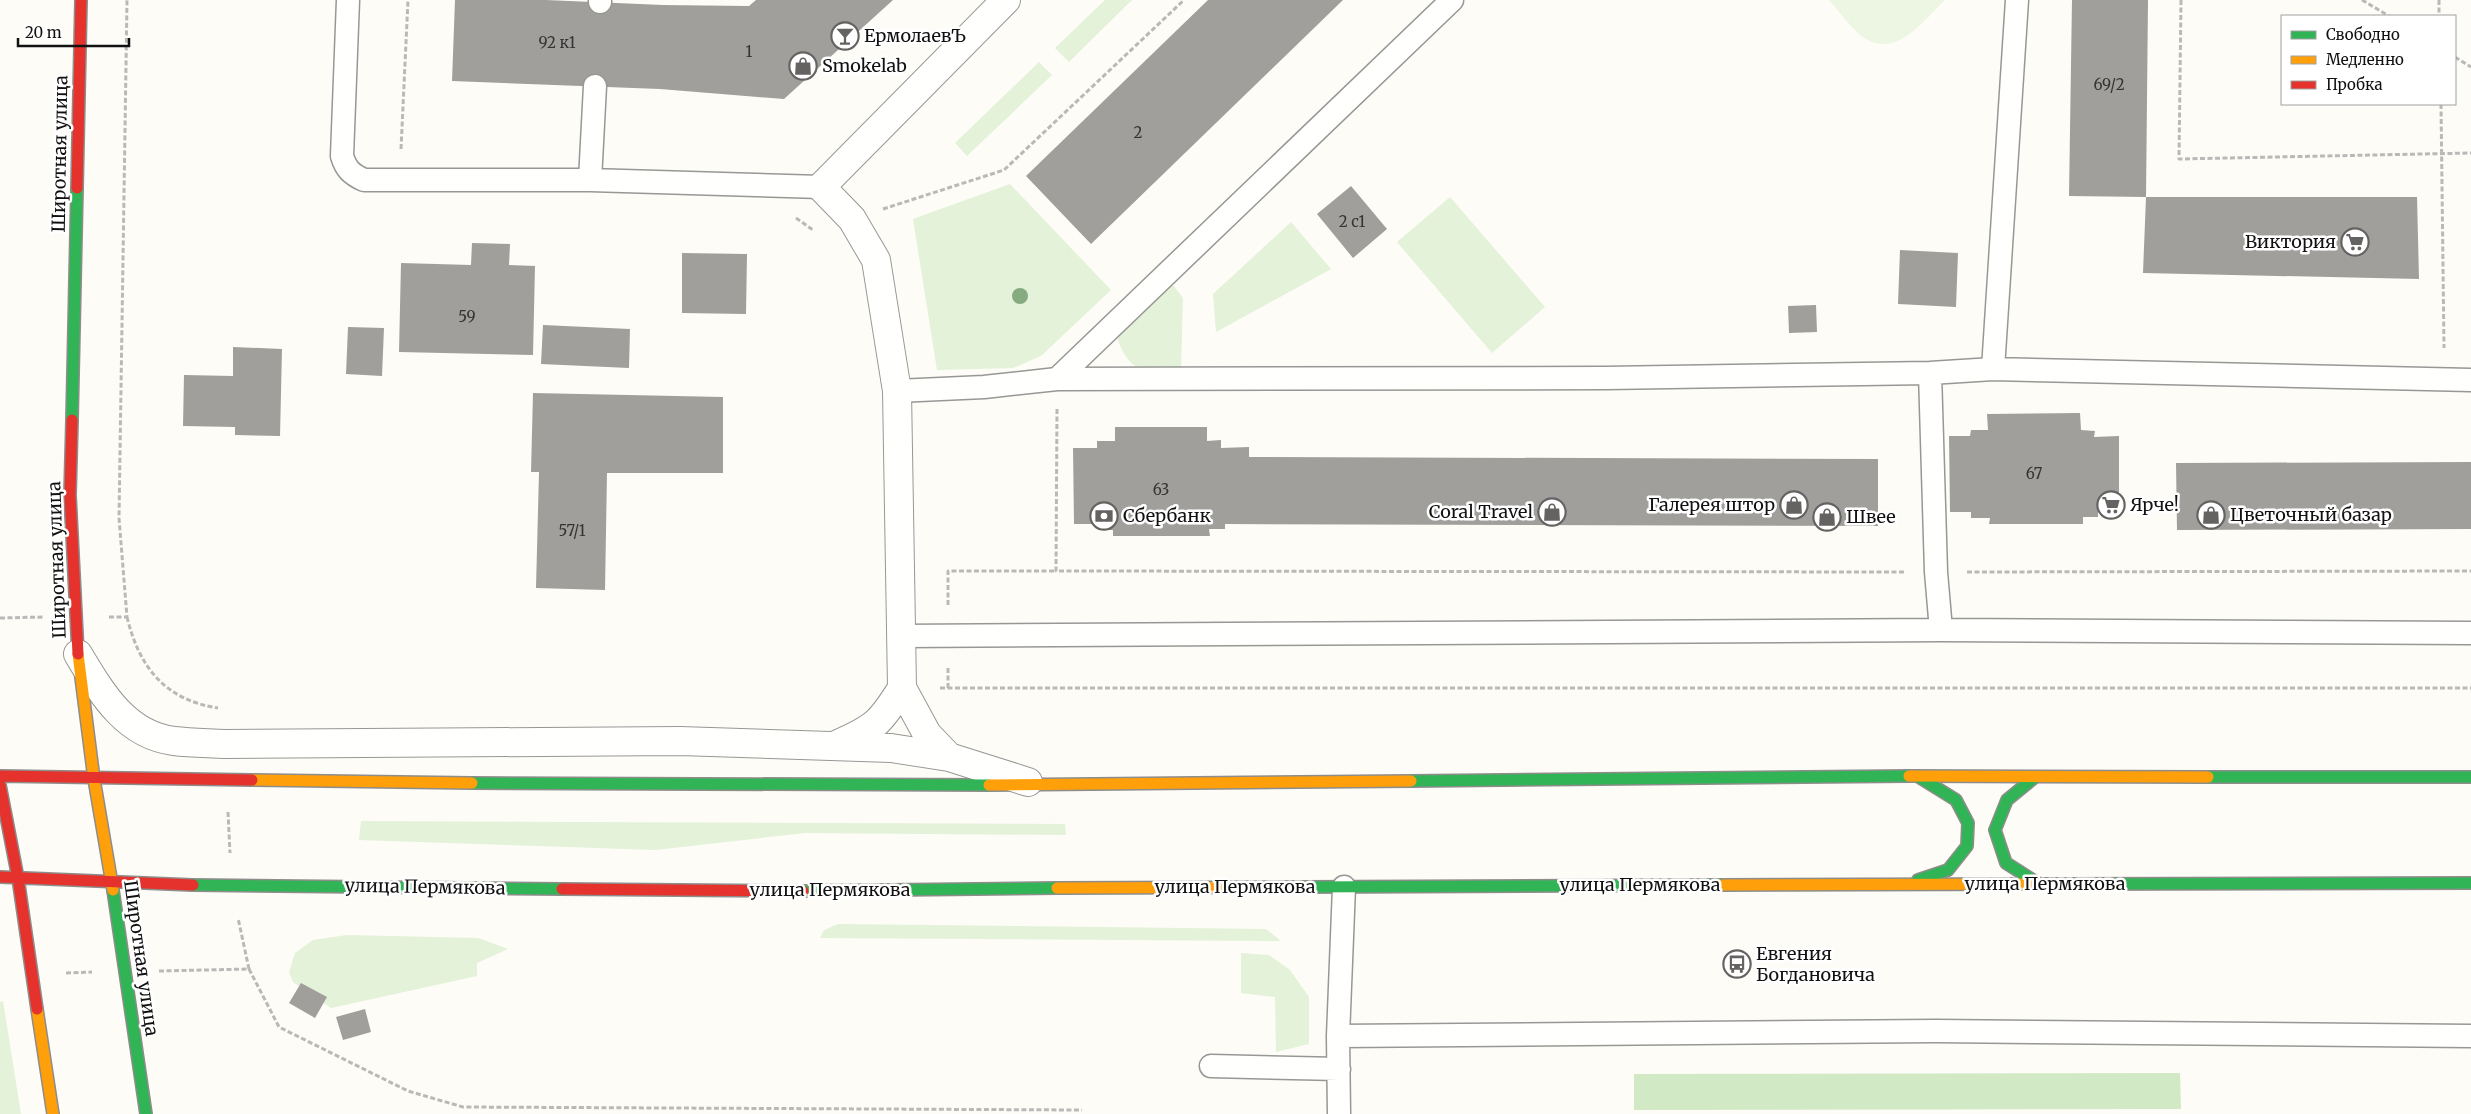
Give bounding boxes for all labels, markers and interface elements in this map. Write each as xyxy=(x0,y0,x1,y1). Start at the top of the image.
scale bar xyxy=(18,15,129,47)
legend xyxy=(2281,15,2456,105)
bar icon: ЕрмолаевЪ xyxy=(830,21,860,51)
text: 20 m xyxy=(25,23,62,42)
place label: ЕрмолаевЪ xyxy=(864,24,966,47)
text: Свободно xyxy=(2326,25,2400,44)
house number: 92 к1 xyxy=(538,33,576,52)
house number: 1 xyxy=(746,42,753,61)
text: Медленно xyxy=(2326,50,2404,69)
shop icon: Smokelab xyxy=(788,51,818,81)
place label: Smokelab xyxy=(822,54,907,77)
street label: Широтная улица xyxy=(47,75,72,233)
house number: 69/2 xyxy=(2093,75,2125,94)
text: Пробка xyxy=(2326,75,2383,94)
house number: 2 xyxy=(1134,123,1143,142)
house number: 2 с1 xyxy=(1339,212,1365,231)
supermarket icon: Виктория xyxy=(2340,227,2370,257)
place label: Виктория xyxy=(2245,230,2336,253)
house number: 59 xyxy=(458,307,476,326)
house number: 67 xyxy=(2026,464,2043,483)
house number: 63 xyxy=(1153,480,1169,499)
street label: Широтная улица xyxy=(42,481,71,639)
shop icon: Галерея штор xyxy=(1779,490,1809,520)
supermarket icon: Ярче! xyxy=(2096,490,2126,520)
place label: Галерея штор xyxy=(1648,493,1775,516)
place label: Ярче! xyxy=(2130,493,2179,516)
shop icon: Coral Travel xyxy=(1537,497,1567,527)
place label: Coral Travel xyxy=(1429,500,1533,523)
shop icon: Цветочный базар xyxy=(2196,500,2226,530)
bank icon: Сбербанк xyxy=(1089,501,1119,531)
shop icon: Швее xyxy=(1812,502,1842,532)
place label: Цветочный базар xyxy=(2230,503,2392,526)
place label: Сбербанк xyxy=(1123,504,1211,527)
place label: Швее xyxy=(1846,505,1896,528)
house number: 57/1 xyxy=(558,521,586,540)
street label: улица Пермякова xyxy=(1965,872,2126,895)
street label: улица Пермякова xyxy=(1560,873,1721,896)
street label: улица Пермякова xyxy=(344,874,506,899)
street label: улица Пермякова xyxy=(1155,875,1316,898)
street label: Широтная улица xyxy=(119,878,164,1038)
street label: улица Пермякова xyxy=(750,878,911,901)
place label: Евгения Богдановича xyxy=(1756,942,1875,986)
bus stop icon: Евгения Богдановича xyxy=(1722,949,1752,979)

